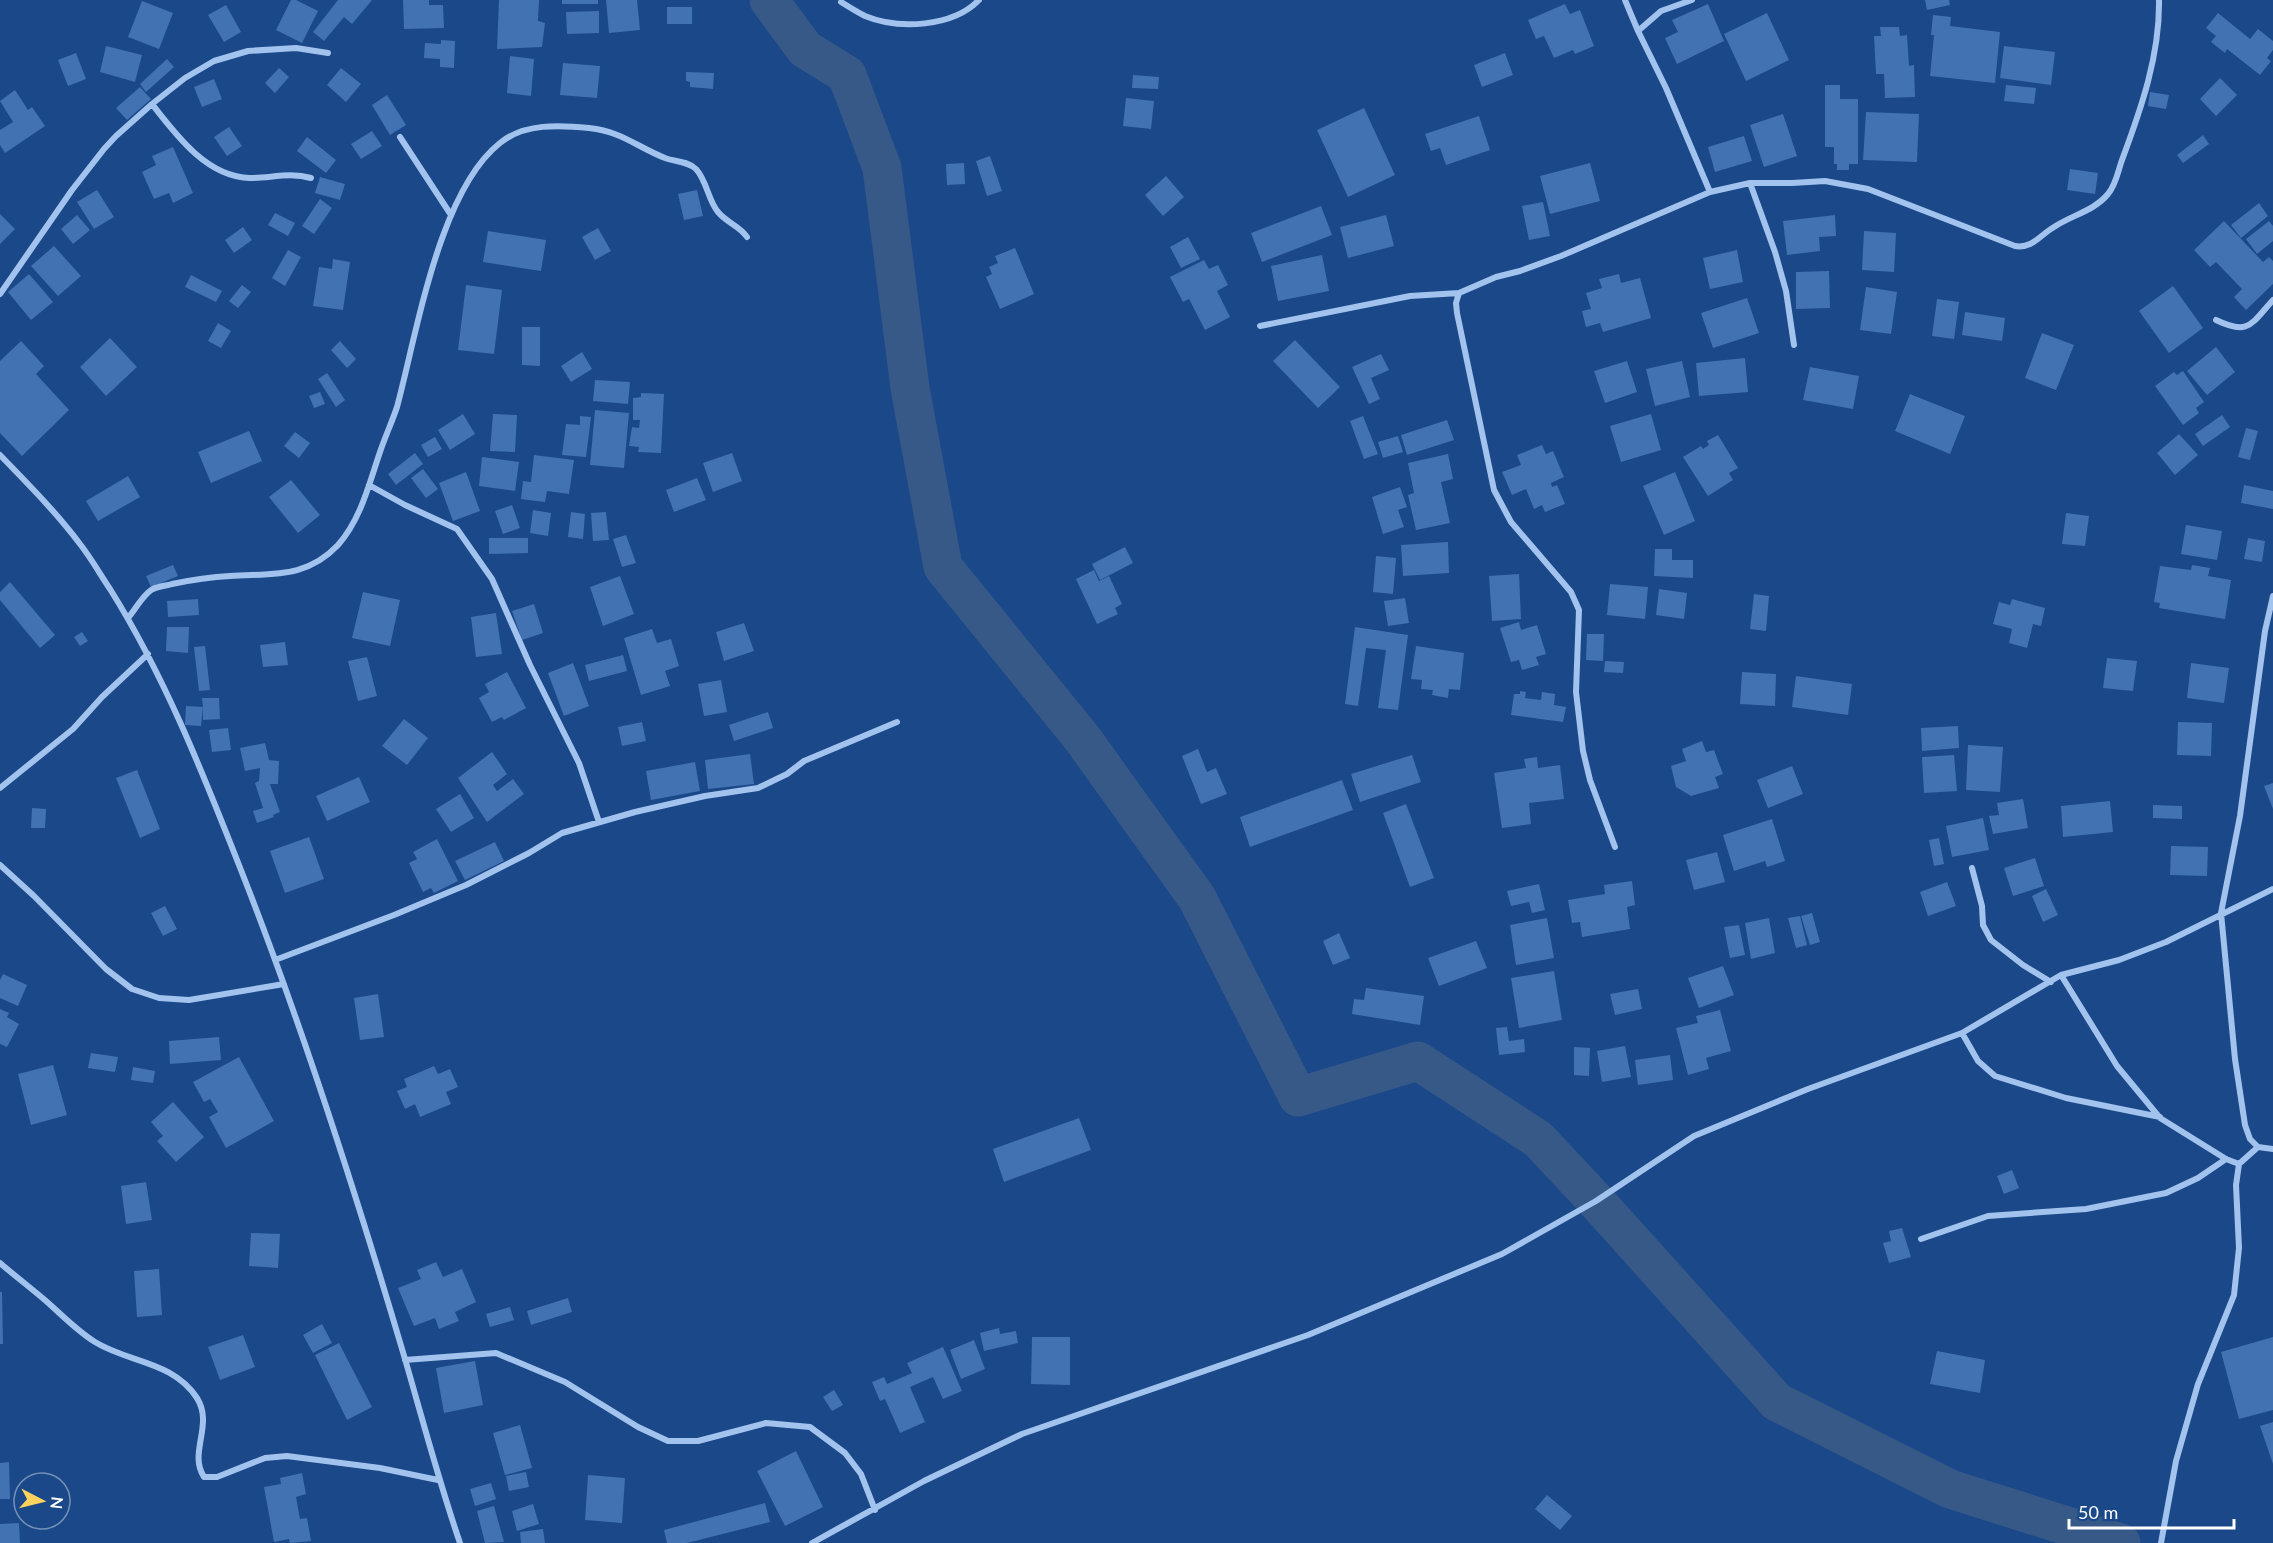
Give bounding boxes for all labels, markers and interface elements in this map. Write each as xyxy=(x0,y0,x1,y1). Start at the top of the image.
north arrow xyxy=(12,1471,72,1531)
scale bar xyxy=(2069,1492,2234,1530)
text: N xyxy=(47,1496,68,1510)
text: 50 m xyxy=(2078,1501,2118,1523)

